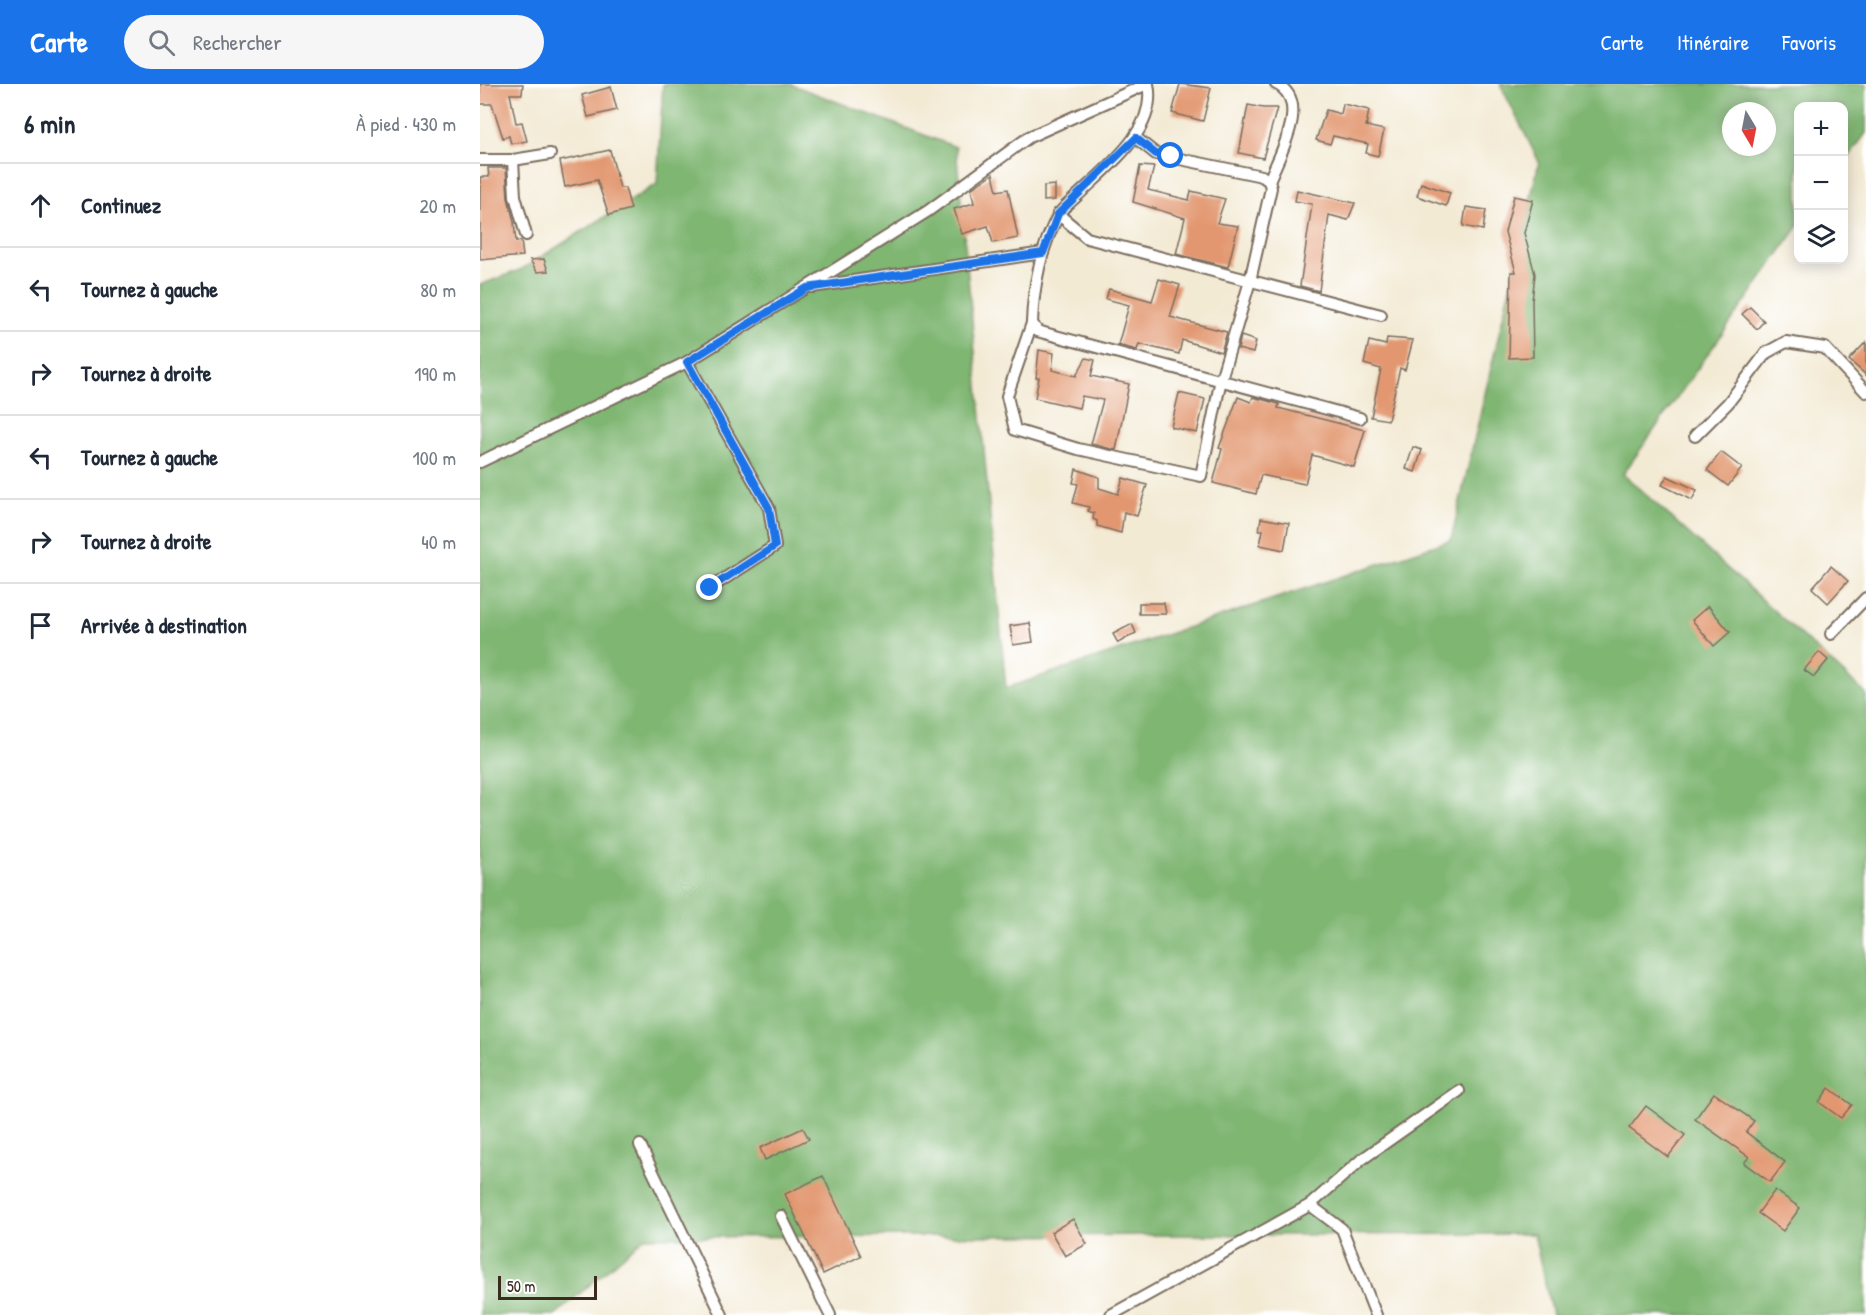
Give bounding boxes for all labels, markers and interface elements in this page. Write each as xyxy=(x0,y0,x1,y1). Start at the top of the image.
search box xyxy=(124,15,544,69)
text: Carte xyxy=(30,23,88,61)
icon: search xyxy=(145,26,178,59)
text: Rechercher xyxy=(193,27,282,57)
text: Carte xyxy=(1601,28,1644,57)
text: Itinéraire xyxy=(1677,28,1749,57)
text: Favoris xyxy=(1782,28,1836,57)
north arrow xyxy=(1722,102,1776,156)
map controls xyxy=(1794,102,1848,264)
button: + xyxy=(1794,102,1848,156)
text: 6 min xyxy=(24,106,76,141)
text: À pied · 430 m xyxy=(356,110,456,137)
route start xyxy=(1157,142,1183,168)
button: − xyxy=(1794,156,1848,210)
icon: ahead xyxy=(24,189,57,222)
text: Continuez xyxy=(81,190,161,220)
text: 20 m xyxy=(419,192,456,219)
button: layers xyxy=(1794,210,1848,264)
icon: left xyxy=(24,273,57,306)
text: Tournez à gauche xyxy=(81,274,218,304)
text: 80 m xyxy=(420,276,456,303)
icon: right xyxy=(24,357,57,390)
text: Tournez à droite xyxy=(81,358,211,388)
text: 190 m xyxy=(414,360,456,387)
icon: left xyxy=(24,441,57,474)
text: Tournez à gauche xyxy=(81,442,218,472)
text: 100 m xyxy=(413,444,456,471)
icon: right xyxy=(24,525,57,558)
text: Tournez à droite xyxy=(81,526,211,556)
text: 40 m xyxy=(421,528,456,555)
route end xyxy=(696,574,722,600)
icon: arrive xyxy=(24,609,57,642)
text: Arrivée à destination xyxy=(81,610,247,640)
scale bar xyxy=(498,1273,597,1300)
text: 50 m xyxy=(507,1275,536,1297)

